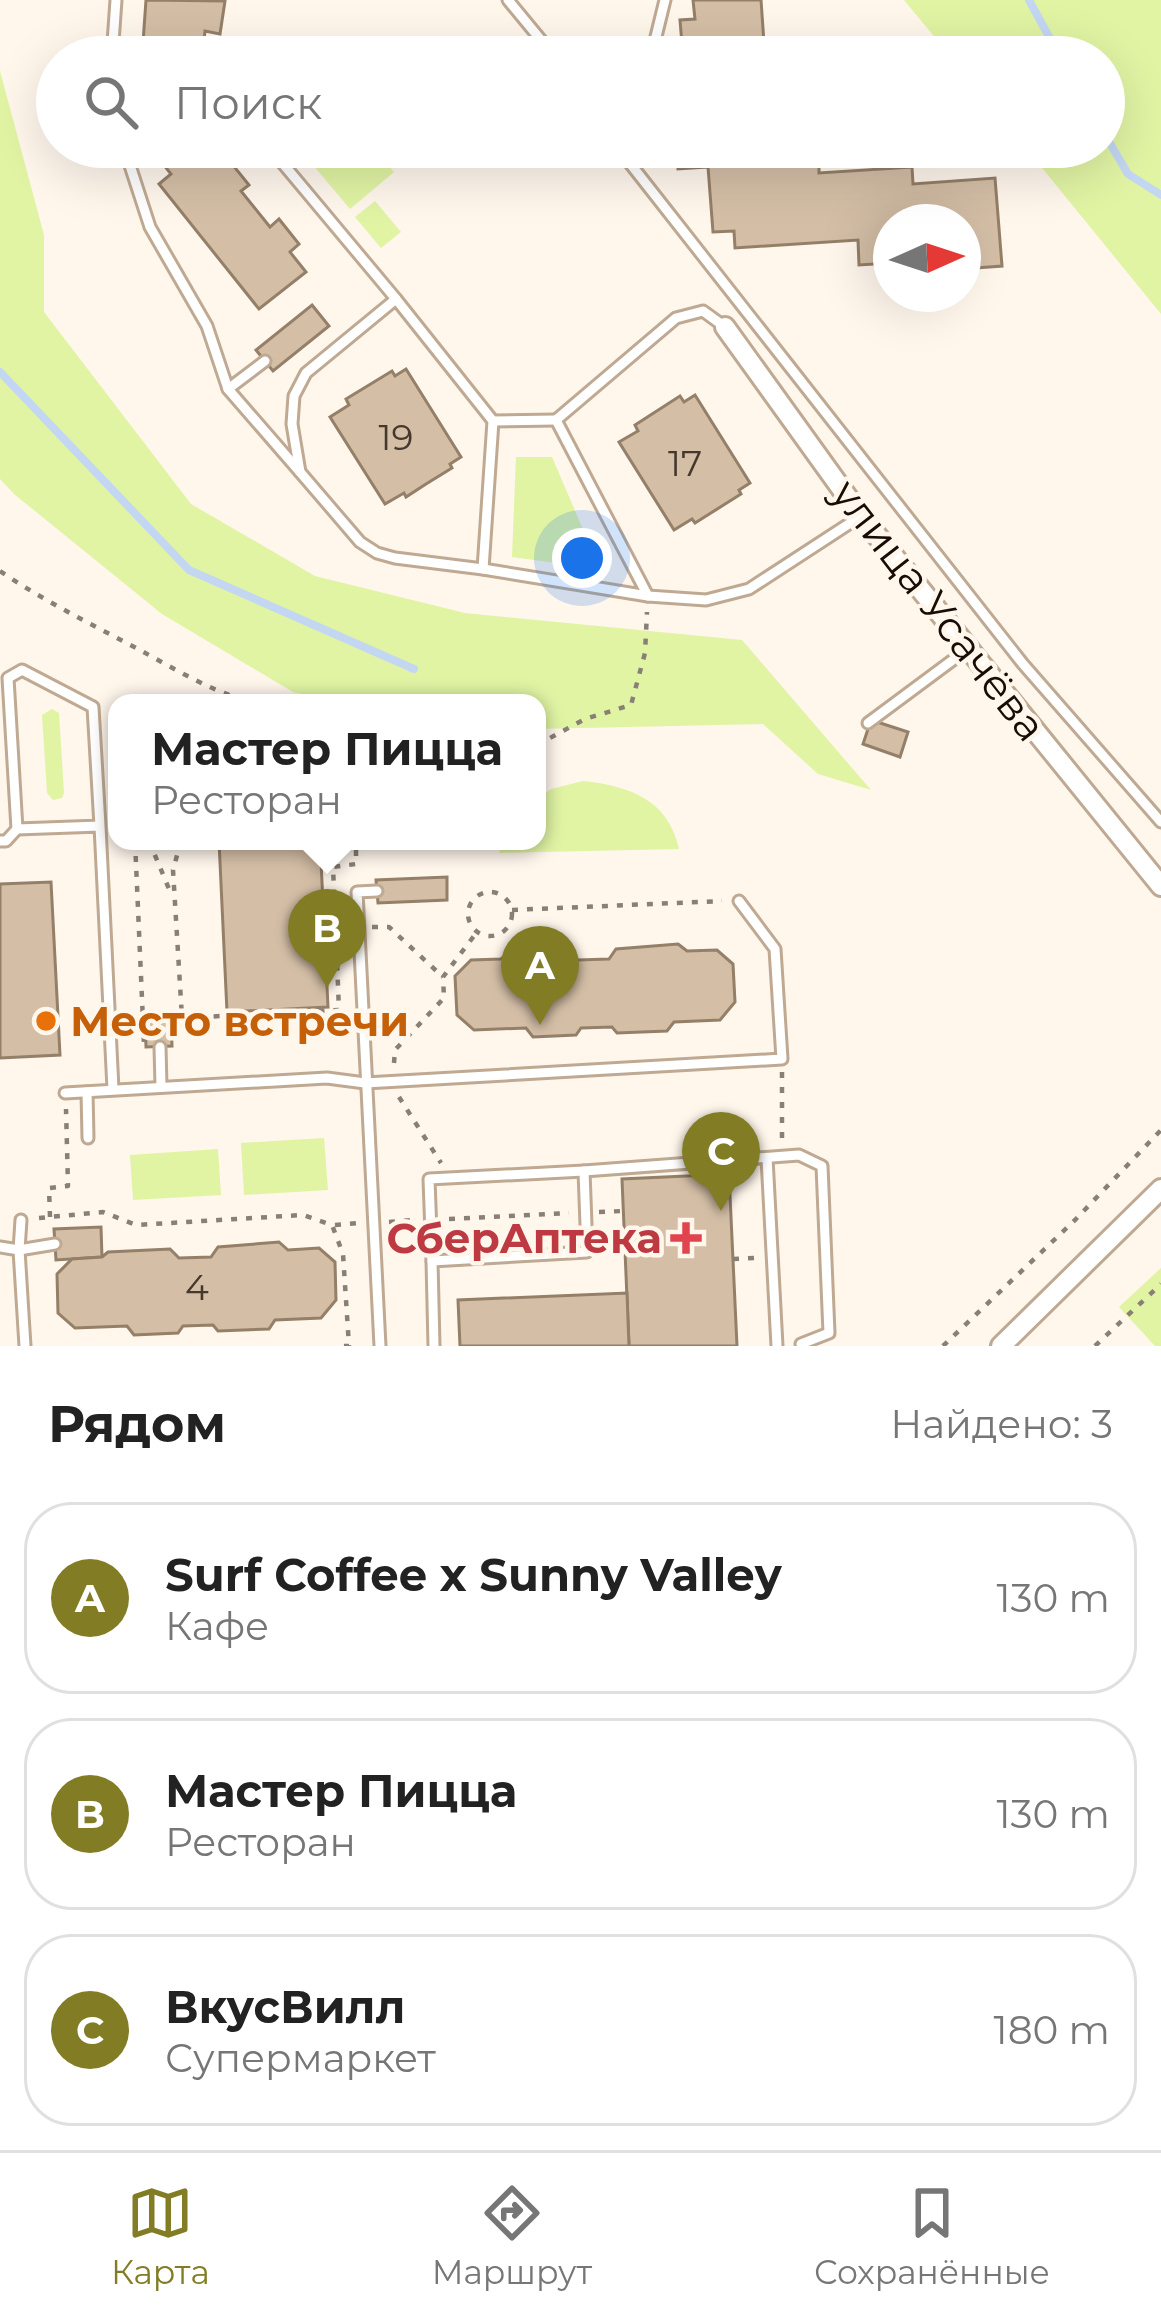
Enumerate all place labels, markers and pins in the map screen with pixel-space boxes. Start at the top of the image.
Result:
pin: B [288,889,366,988]
pin: A [501,926,579,1025]
place label: Место встречи [70,995,409,1047]
marker: Место встречи [33,1008,59,1034]
pin: C [682,1112,760,1211]
place label: СберАптека [386,1212,662,1264]
marker: СберАптека [673,1225,699,1251]

